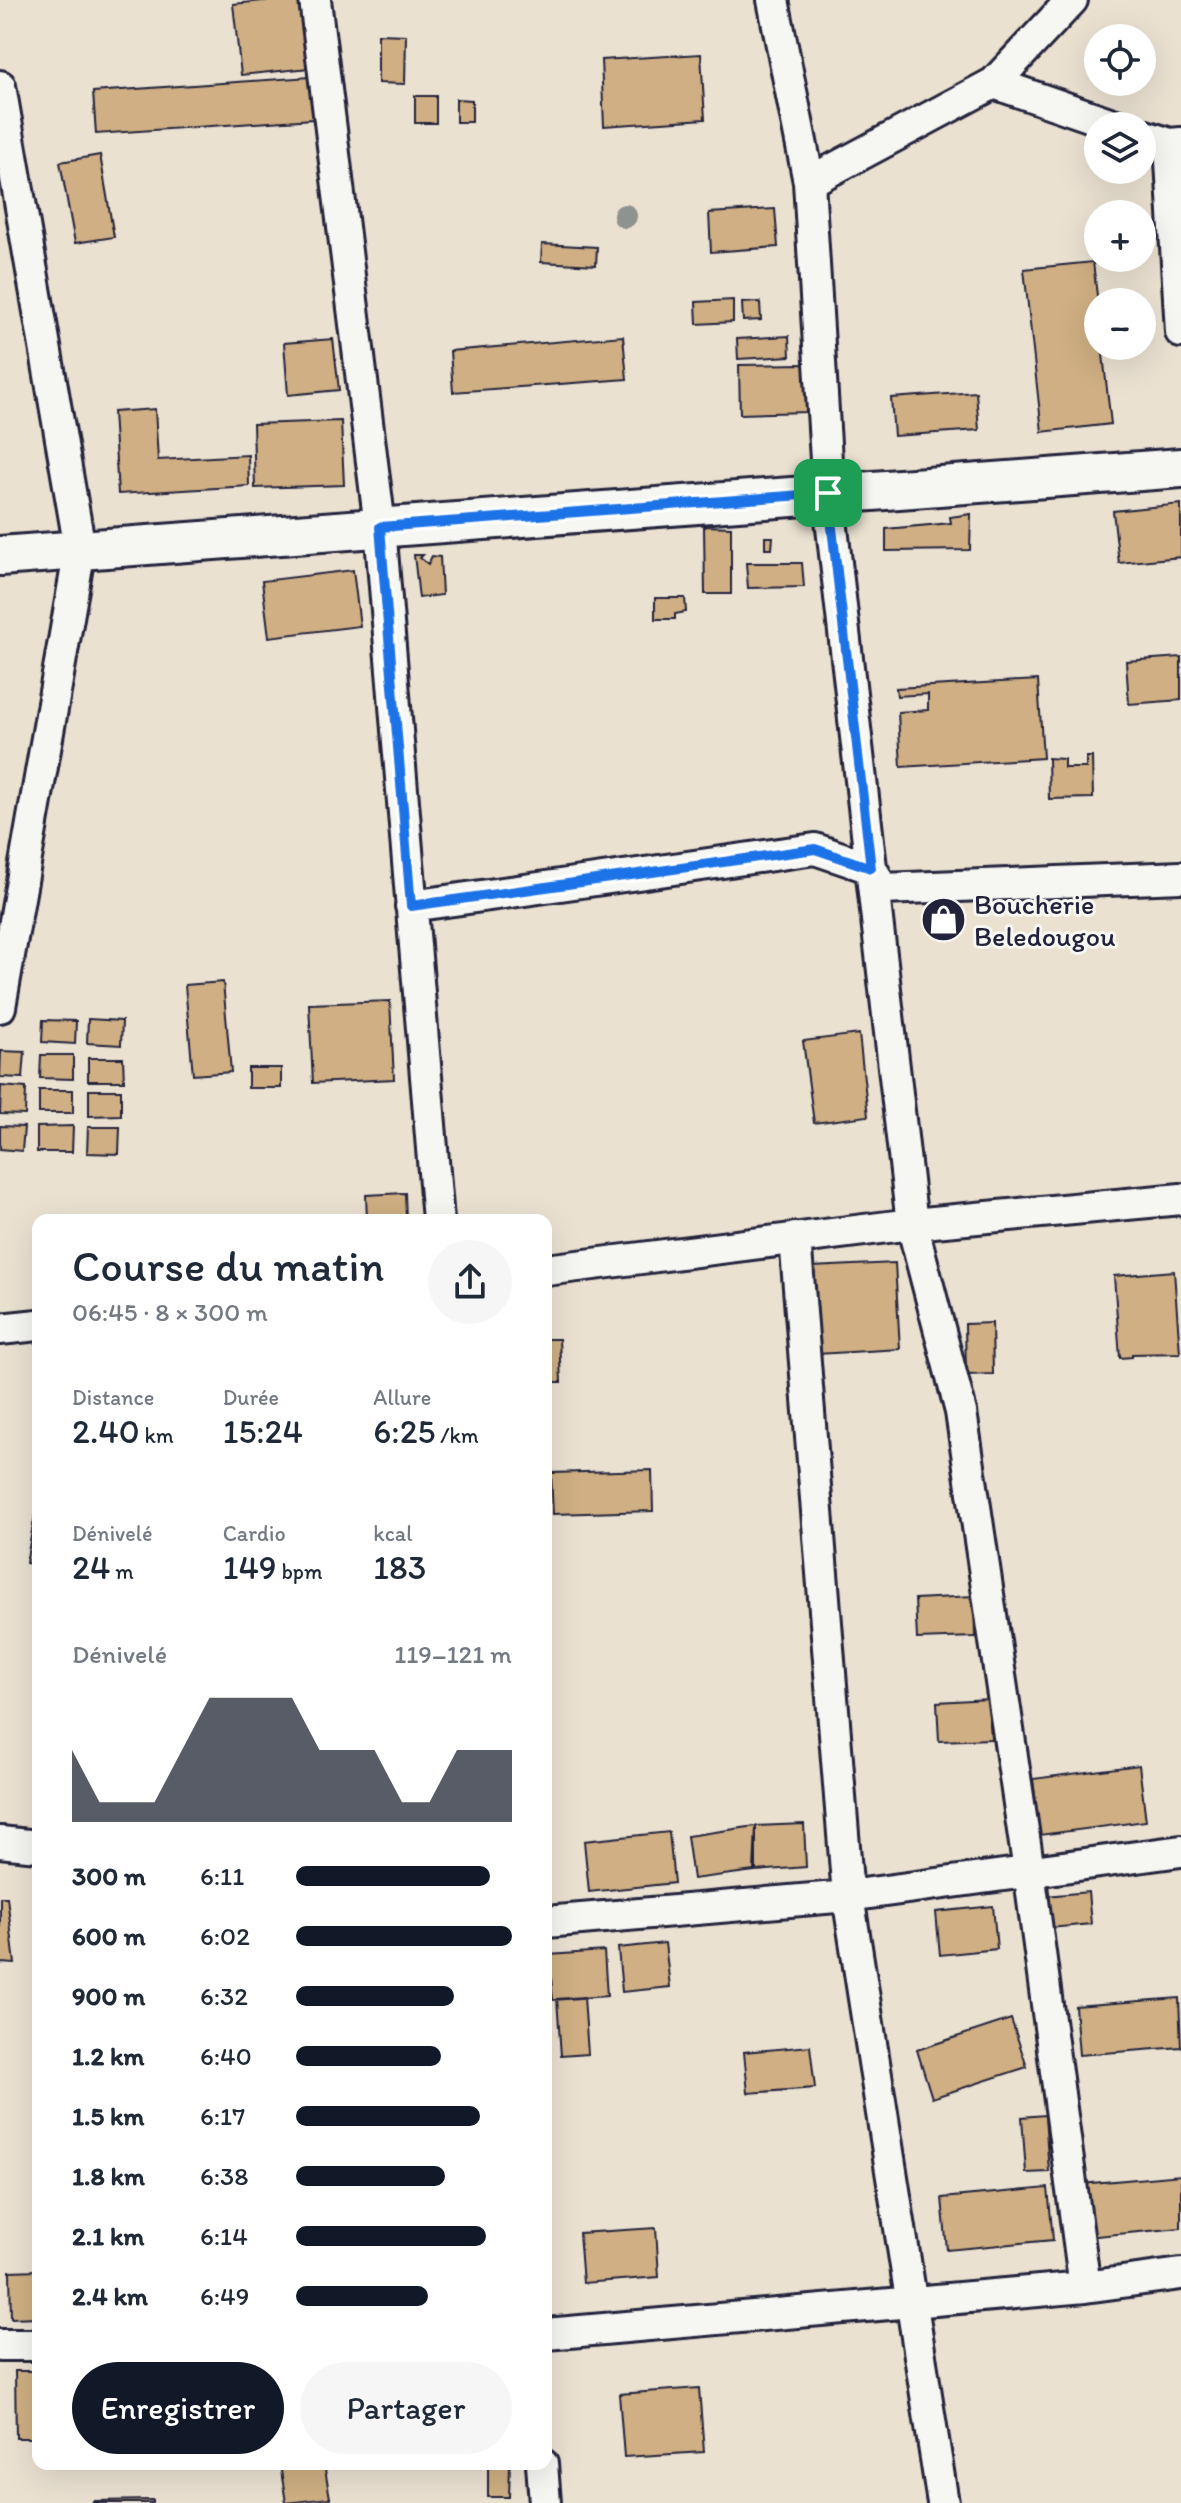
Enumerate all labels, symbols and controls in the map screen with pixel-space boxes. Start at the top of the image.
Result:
map controls [1084,24,1156,360]
button: locate [1084,24,1156,96]
button: layers [1084,112,1156,184]
button: + [1084,200,1156,272]
button: − [1084,288,1156,360]
pin [794,459,862,527]
icon: arrive [806,471,850,515]
place label: Boucherie Beledougou [974,887,1116,953]
shop icon: Boucherie Beledougou [919,896,967,944]
text: Course du matin [72,1239,384,1292]
button: share [428,1240,512,1324]
text: 06:45 · 8 × 300 m [72,1296,268,1328]
text: Distance [72,1384,154,1411]
text: Durée [223,1384,279,1411]
text: Allure [373,1384,431,1411]
text: 2.40 [72,1411,140,1452]
text: 15:24 [223,1411,303,1452]
text: 6:25 [373,1411,435,1452]
text: km [140,1422,174,1449]
text: /km [435,1422,479,1449]
text: Dénivelé [72,1520,152,1547]
text: Cardio [223,1520,286,1547]
text: kcal [373,1520,412,1547]
text: 24 [72,1547,110,1588]
text: 149 [223,1547,277,1588]
text: 183 [373,1547,426,1588]
text: m [110,1558,134,1585]
text: bpm [277,1558,322,1585]
text: Dénivelé [72,1638,167,1670]
text: 119–121 m [394,1638,512,1670]
text: 300 m [72,1860,146,1892]
text: 6:11 [200,1860,244,1892]
text: 600 m [72,1920,146,1952]
text: 6:02 [200,1920,250,1952]
text: 900 m [72,1980,145,2012]
text: 6:32 [200,1980,248,2012]
text: 1.2 km [72,2040,144,2072]
text: 6:40 [200,2040,252,2072]
text: 1.5 km [72,2100,144,2132]
text: 6:17 [200,2100,245,2132]
text: 1.8 km [72,2160,145,2192]
text: 6:38 [200,2160,249,2192]
text: 2.1 km [72,2220,144,2252]
text: 6:14 [200,2220,248,2252]
text: 2.4 km [72,2280,148,2312]
text: 6:49 [200,2280,249,2312]
button: Enregistrer [72,2362,284,2454]
button: Partager [300,2362,512,2454]

